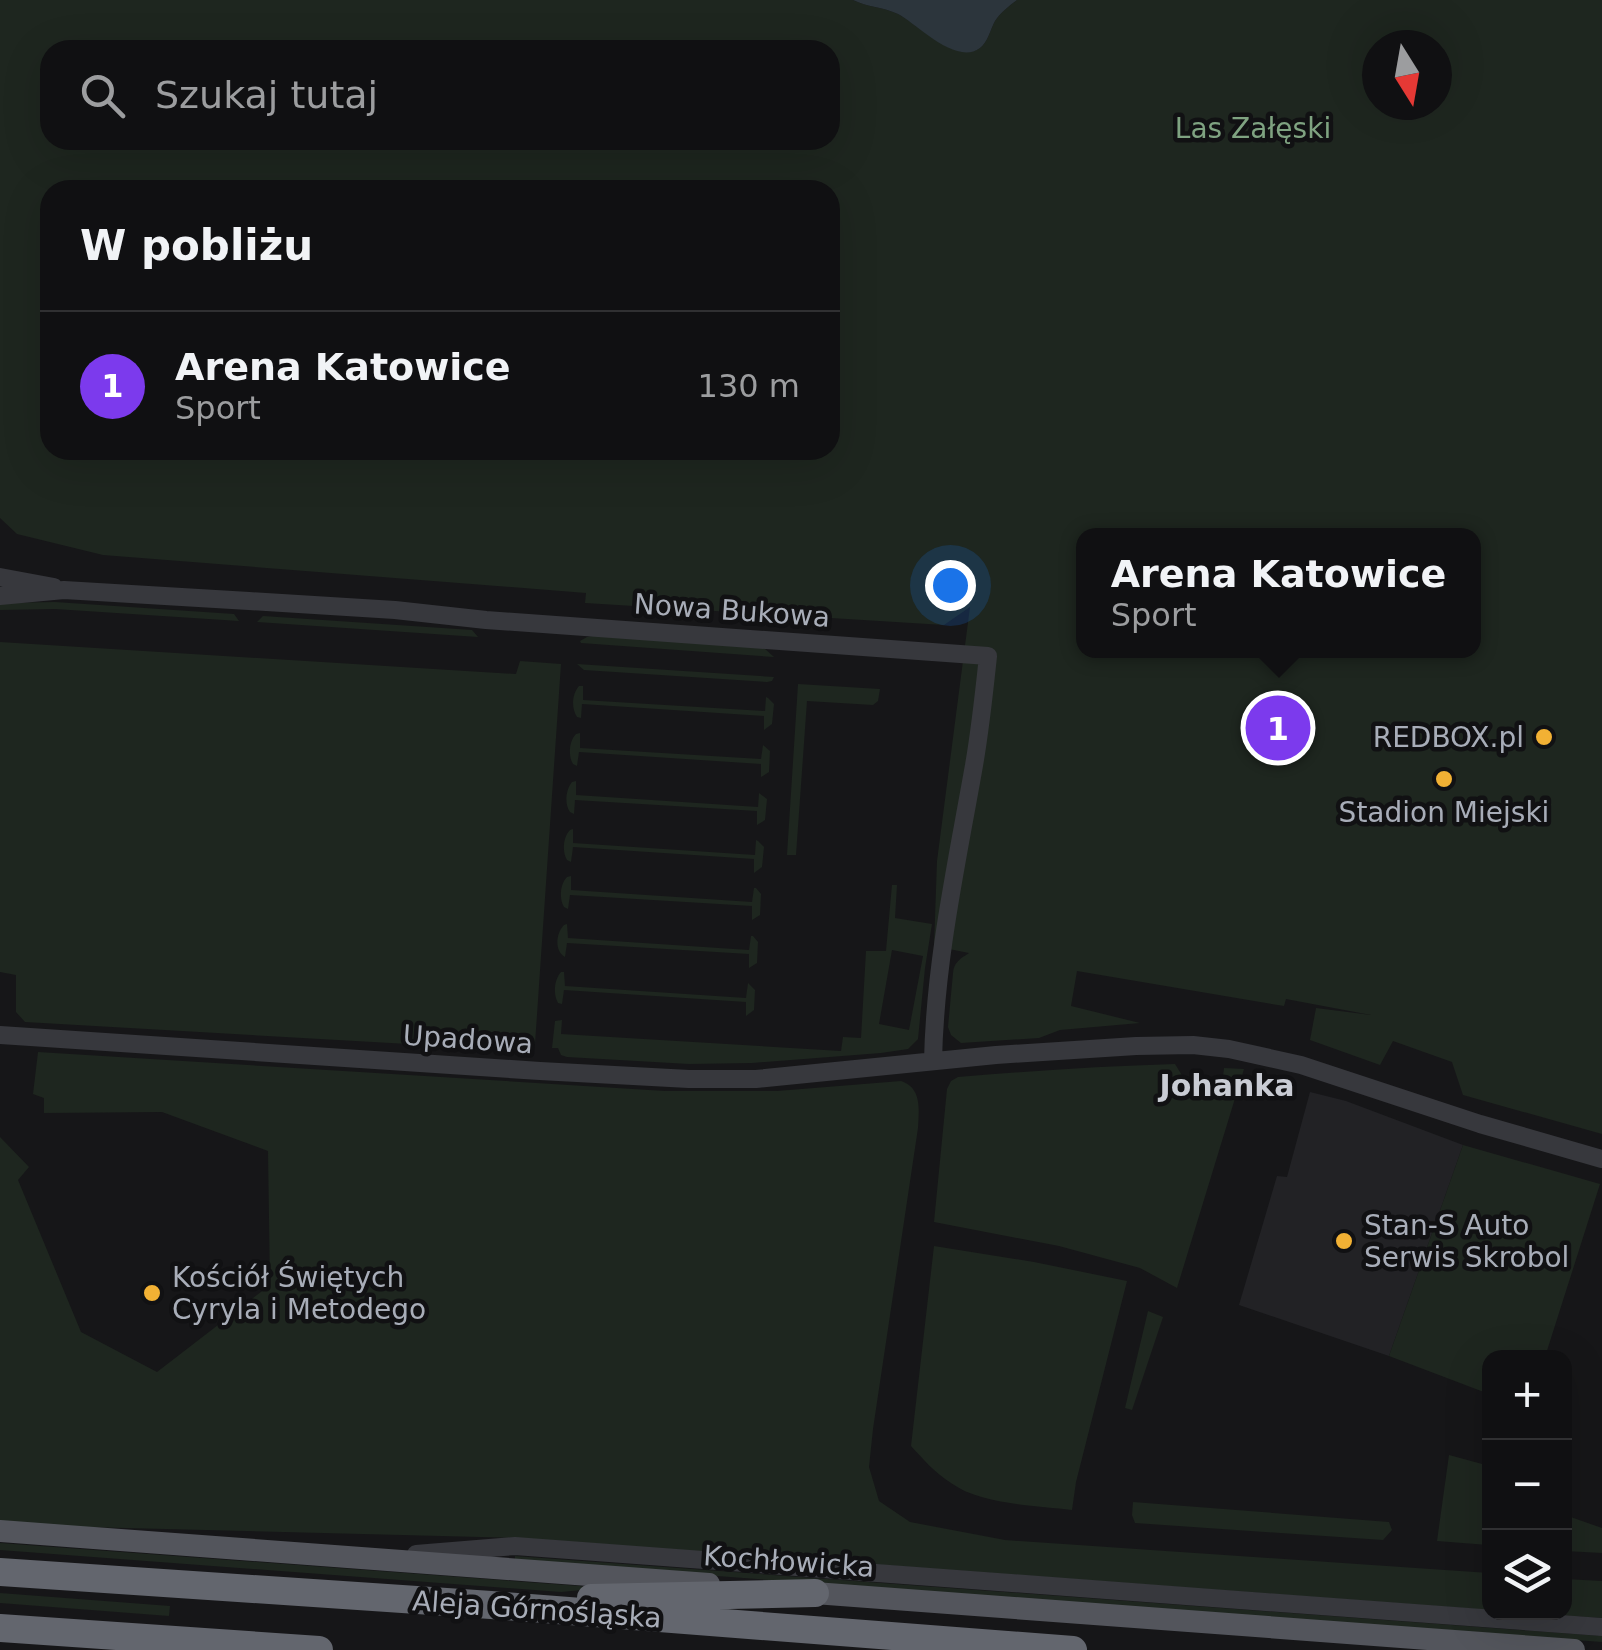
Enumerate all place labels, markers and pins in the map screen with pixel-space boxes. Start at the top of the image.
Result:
pin: 1 [1246,690,1310,766]
place label: REDBOX.pl [1373,721,1524,754]
marker: REDBOX.pl [1533,726,1555,748]
marker: Stadion Miejski [1433,768,1455,790]
place label: Stadion Miejski [1339,796,1549,829]
place label: Stan-S Auto Serwis Skrobol [1364,1209,1569,1274]
marker: Stan-S Auto Serwis Skrobol [1333,1230,1355,1252]
place label: Kościół Świętych Cyryla i Metodego [172,1260,426,1326]
marker: Kościół Świętych Cyryla i Metodego [141,1282,163,1304]

